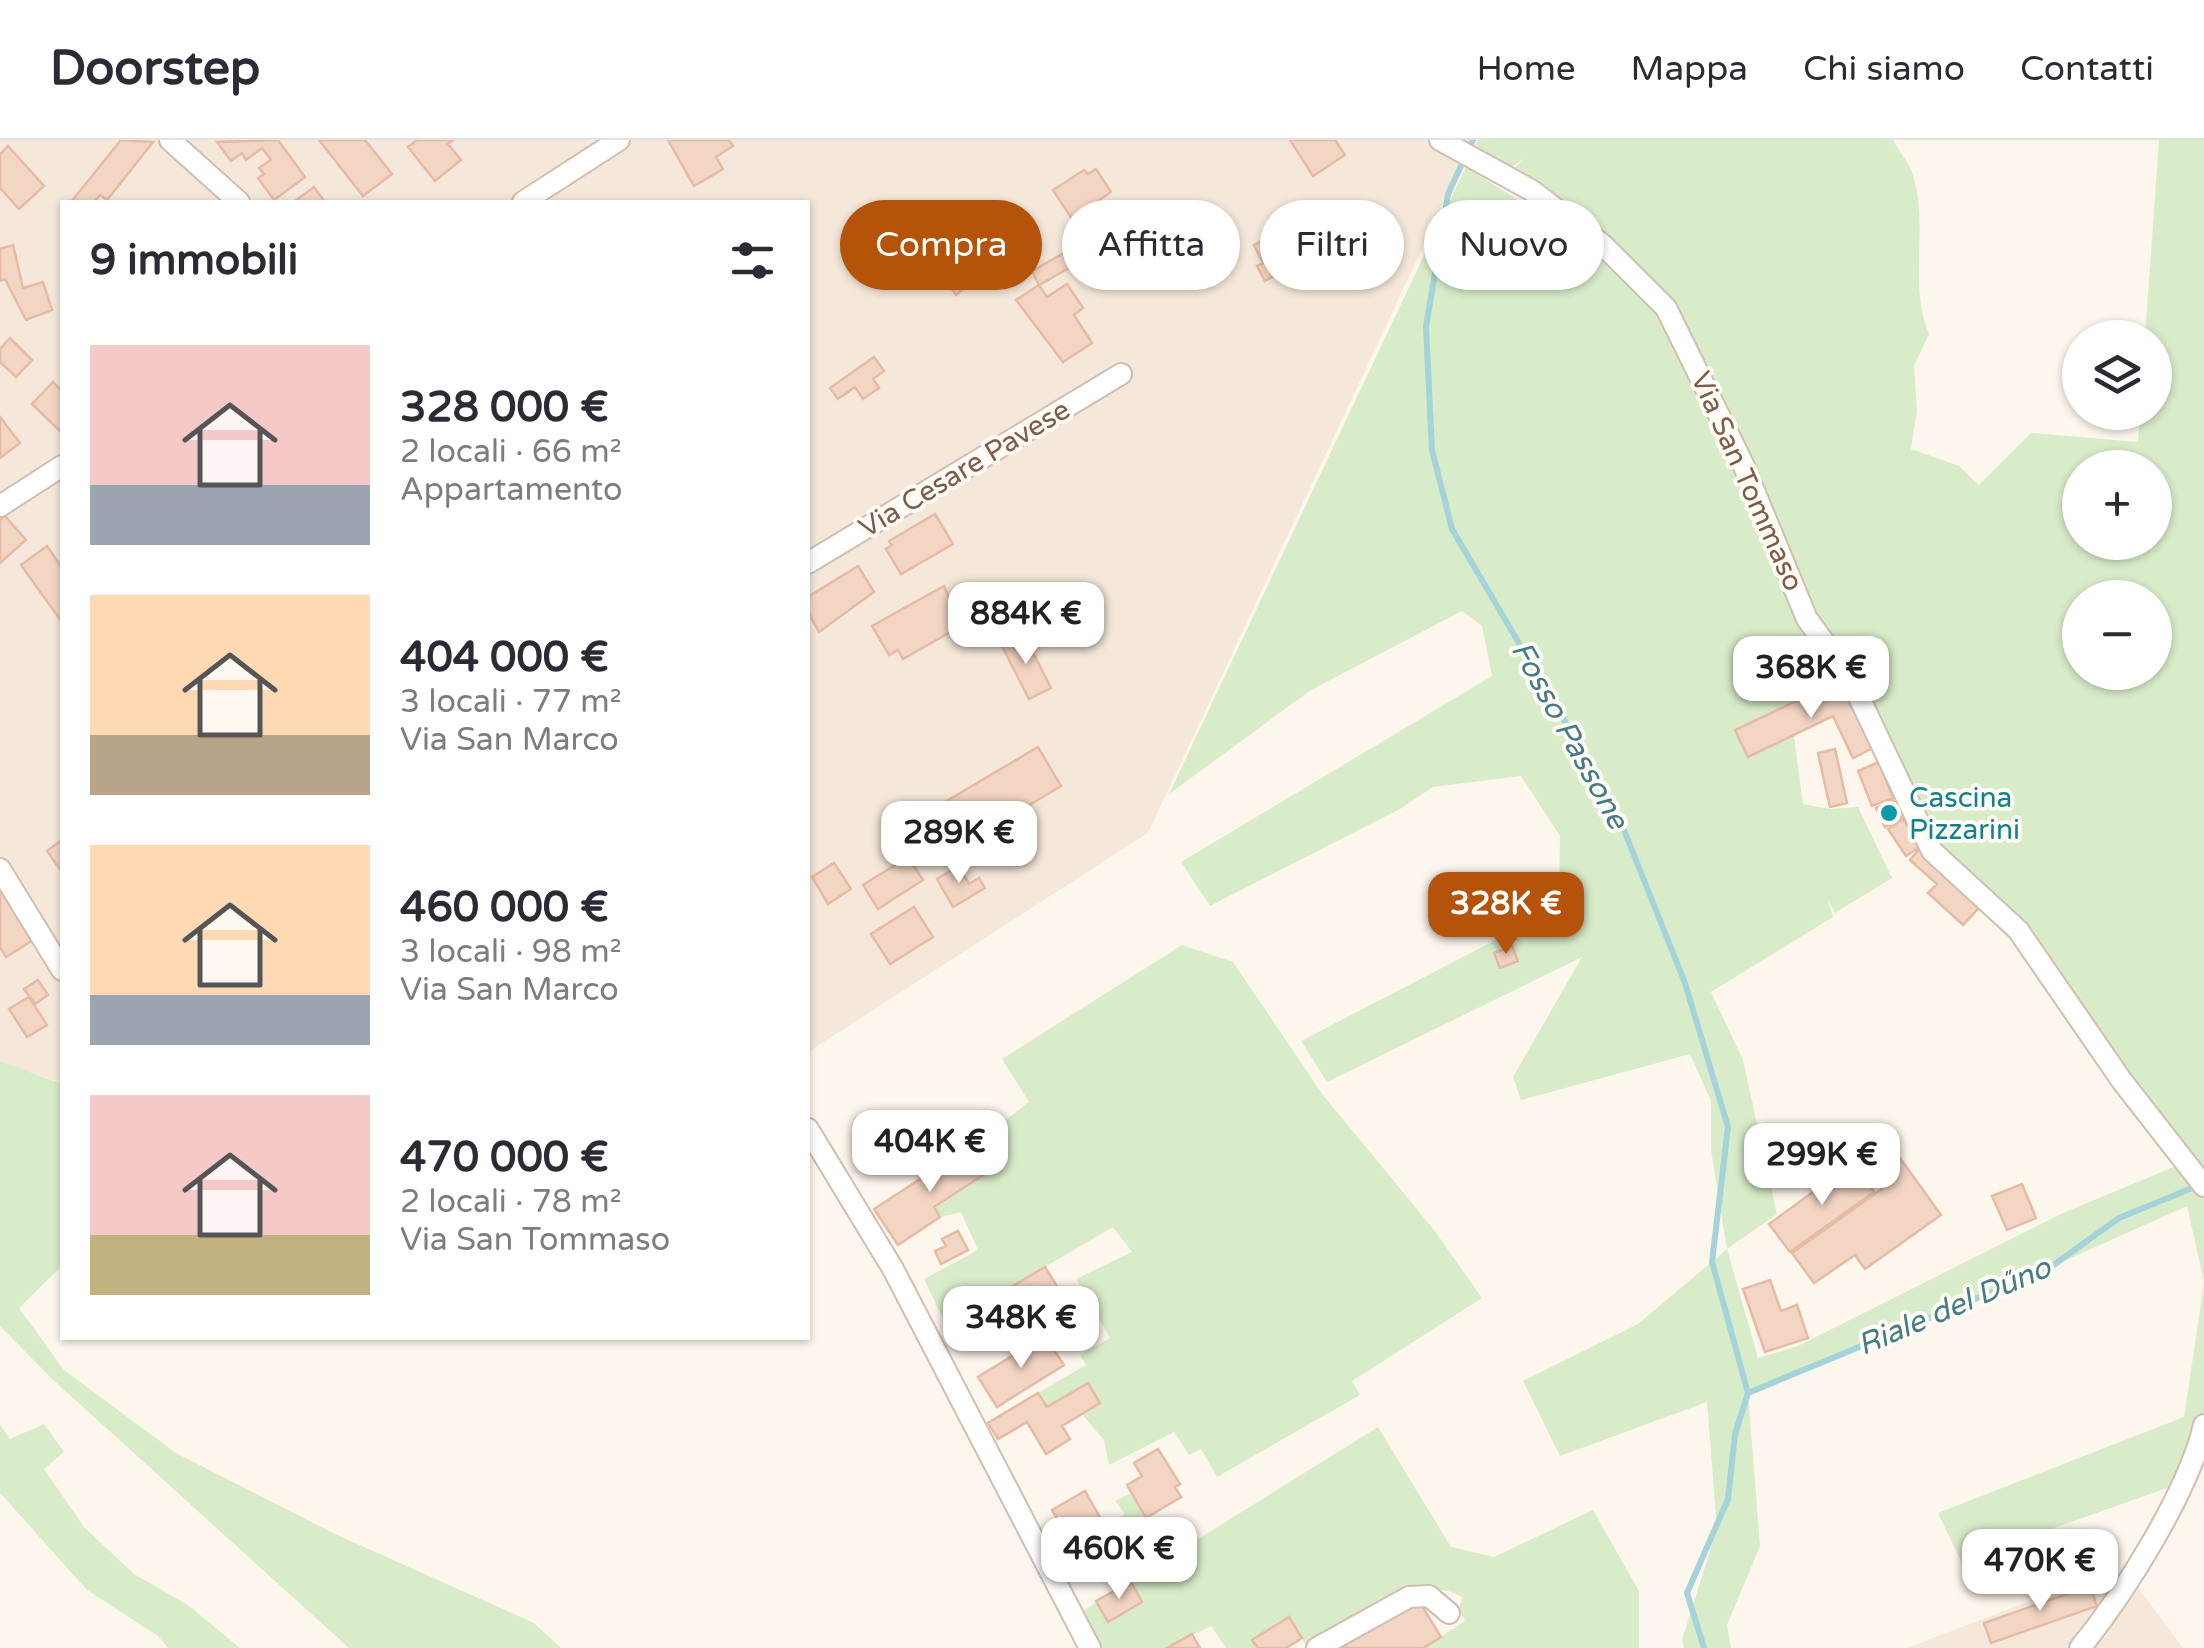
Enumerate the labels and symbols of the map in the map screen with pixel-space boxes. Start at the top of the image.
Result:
street label: Via San Tommaso [1683,367,1811,596]
street label: Via Cesare Pavese [853,392,1076,545]
pin: 884K € [945,582,1107,667]
water label: Fosso Passone [1503,635,1637,837]
pin: 368K € [1730,636,1892,721]
place label: Cascina Pizzarini [1909,781,2020,847]
pin: 289K € [878,801,1040,886]
marker: Cascina Pizzarini [1878,802,1900,824]
pin: 328K € [1425,872,1587,957]
pin: 404K € [849,1110,1011,1195]
pin: 299K € [1741,1123,1903,1208]
water label: Riale del Dűno [1852,1248,2058,1364]
pin: 348K € [940,1286,1102,1371]
pin: 460K € [1038,1517,1200,1602]
pin: 470K € [1959,1529,2121,1614]

